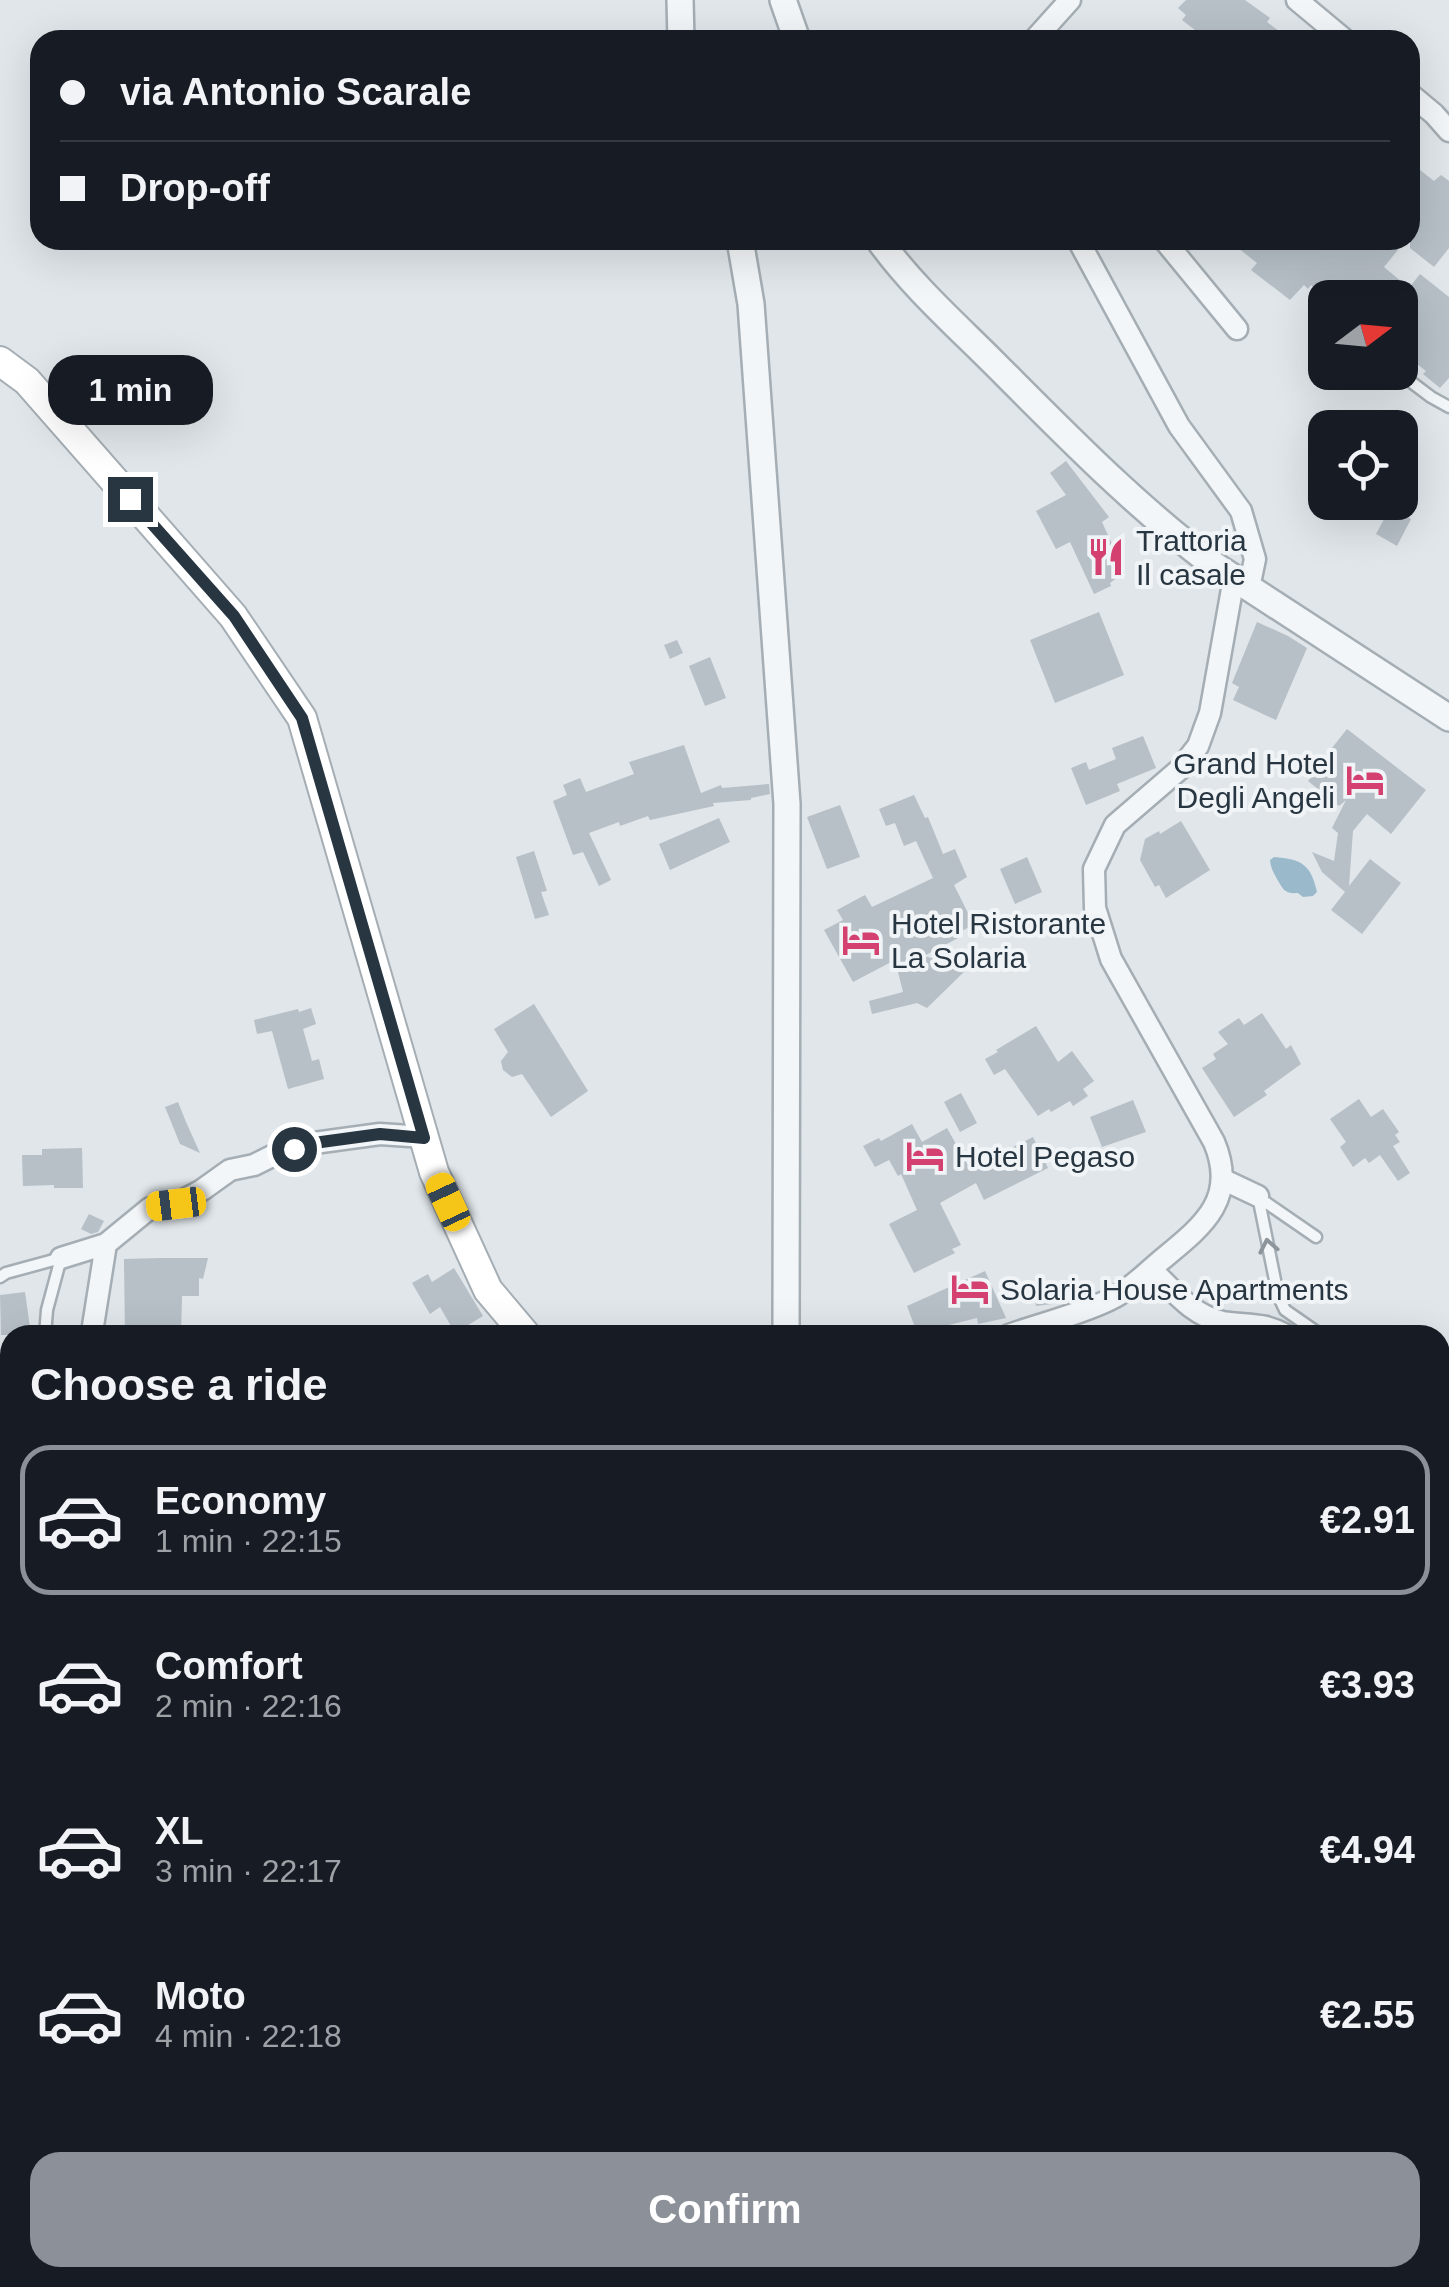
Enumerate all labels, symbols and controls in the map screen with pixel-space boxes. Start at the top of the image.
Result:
text: via Antonio Scarale [120,71,471,113]
text: Drop-off [120,167,270,209]
north arrow [1308,280,1418,390]
map controls [1308,280,1418,520]
callout: 1 min [48,354,212,424]
text: 1 min [89,372,172,408]
button: locate [1308,410,1418,520]
route end [108,477,153,522]
place label: Trattoria Il casale [1136,524,1247,591]
restaurant icon: Trattoria Il casale [1085,536,1127,578]
place label: Grand Hotel Degli Angeli [1173,747,1335,814]
hotel icon: Grand Hotel Degli Angeli [1344,759,1386,801]
place label: Hotel Ristorante La Solaria [891,907,1106,974]
hotel icon: Hotel Ristorante La Solaria [840,919,882,961]
route start [272,1127,317,1172]
hotel icon: Hotel Pegaso [904,1135,946,1177]
place label: Hotel Pegaso [955,1140,1135,1173]
car [422,1168,474,1236]
car [144,1185,208,1223]
one-way arrow [1258,1237,1279,1254]
hotel icon: Solaria House Apartments [949,1268,991,1310]
place label: Solaria House Apartments [1000,1273,1349,1306]
text: Choose a ride [30,1359,328,1410]
icon: car [35,1475,125,1565]
text: Economy [155,1480,326,1522]
text: €2.91 [1320,1499,1415,1541]
text: 1 min · 22:15 [155,1523,342,1559]
icon: car [35,1640,125,1730]
text: Comfort [155,1645,303,1687]
text: €3.93 [1320,1664,1415,1706]
text: 2 min · 22:16 [155,1688,342,1724]
icon: car [35,1805,125,1895]
text: XL [155,1810,204,1852]
text: €4.94 [1320,1829,1415,1871]
text: 3 min · 22:17 [155,1853,342,1889]
icon: car [35,1970,125,2060]
text: Moto [155,1975,246,2017]
text: €2.55 [1320,1994,1415,2036]
text: 4 min · 22:18 [155,2018,342,2054]
button: Confirm [30,2152,1420,2267]

